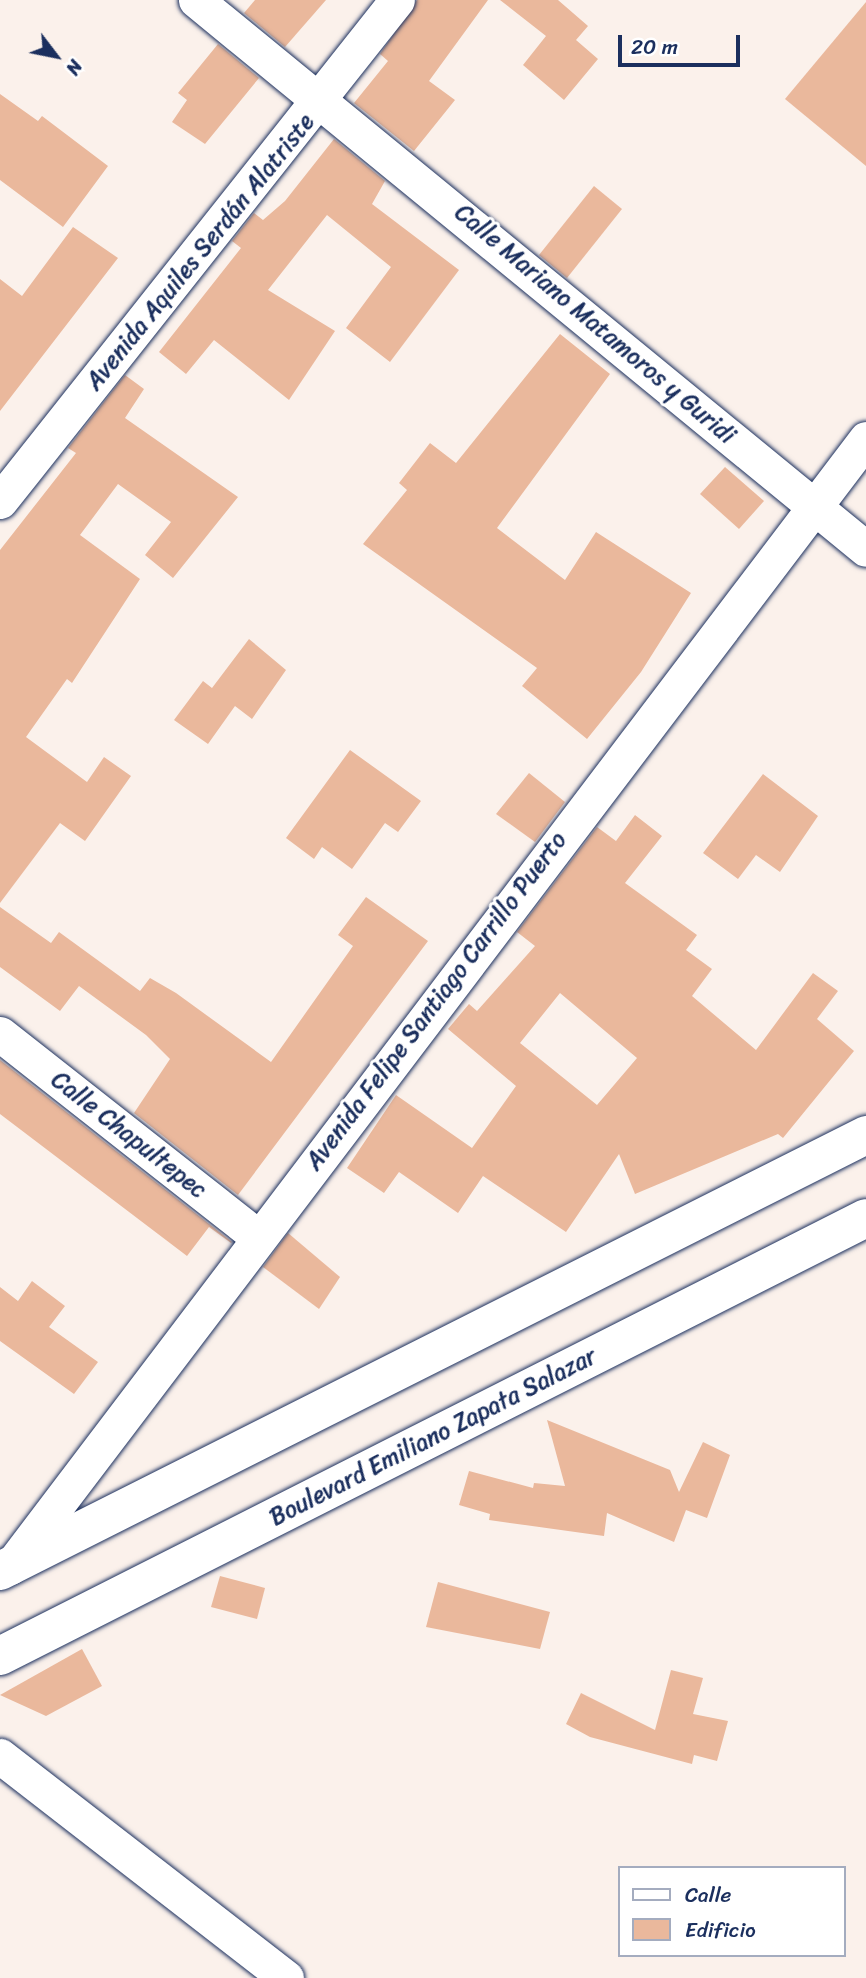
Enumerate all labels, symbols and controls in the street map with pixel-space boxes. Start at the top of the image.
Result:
north arrow [21,21,91,91]
scale bar [621,21,744,65]
text: 20 m [631,28,678,66]
text: N [57,53,92,82]
street label: Avenida Aquiles Serdán Alatriste [80,108,320,396]
street label: Calle Mariano Matamoros y Guridi [449,198,741,450]
street label: Avenida Felipe Santiago Carrillo Puerto [299,826,573,1176]
street label: Calle Chapultepec [45,1065,213,1205]
street label: Boulevard Emiliano Zapata Salazar [264,1342,602,1532]
legend [618,1866,845,1957]
text: Calle [685,1876,731,1914]
text: Edificio [685,1911,756,1949]

